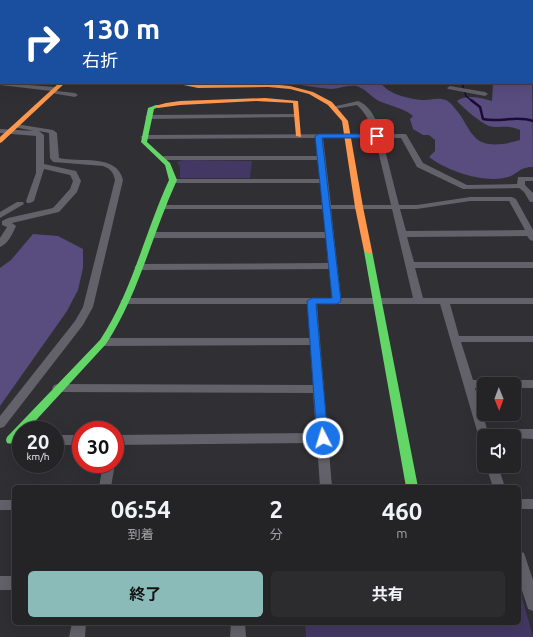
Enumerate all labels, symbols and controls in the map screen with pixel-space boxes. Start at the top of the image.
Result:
text: 130 m [82,13,160,44]
icon: right [16,16,68,68]
text: 右折 [82,50,118,70]
pin [360,119,394,153]
icon: arrive [366,125,388,147]
north arrow [477,377,521,421]
map controls [477,377,521,473]
position arrow [302,417,344,459]
speed limit sign: 30 [72,421,124,473]
button: sound [477,429,521,473]
text: 20 [27,430,49,453]
text: km/h [26,451,50,462]
text: 06:54 [111,496,171,523]
text: 2 [269,496,283,523]
text: 460 [382,498,422,525]
text: m [396,526,408,540]
text: 到着 [128,527,154,541]
text: 分 [270,527,283,541]
button: 終了 [28,571,263,617]
button: 共有 [271,571,505,617]

